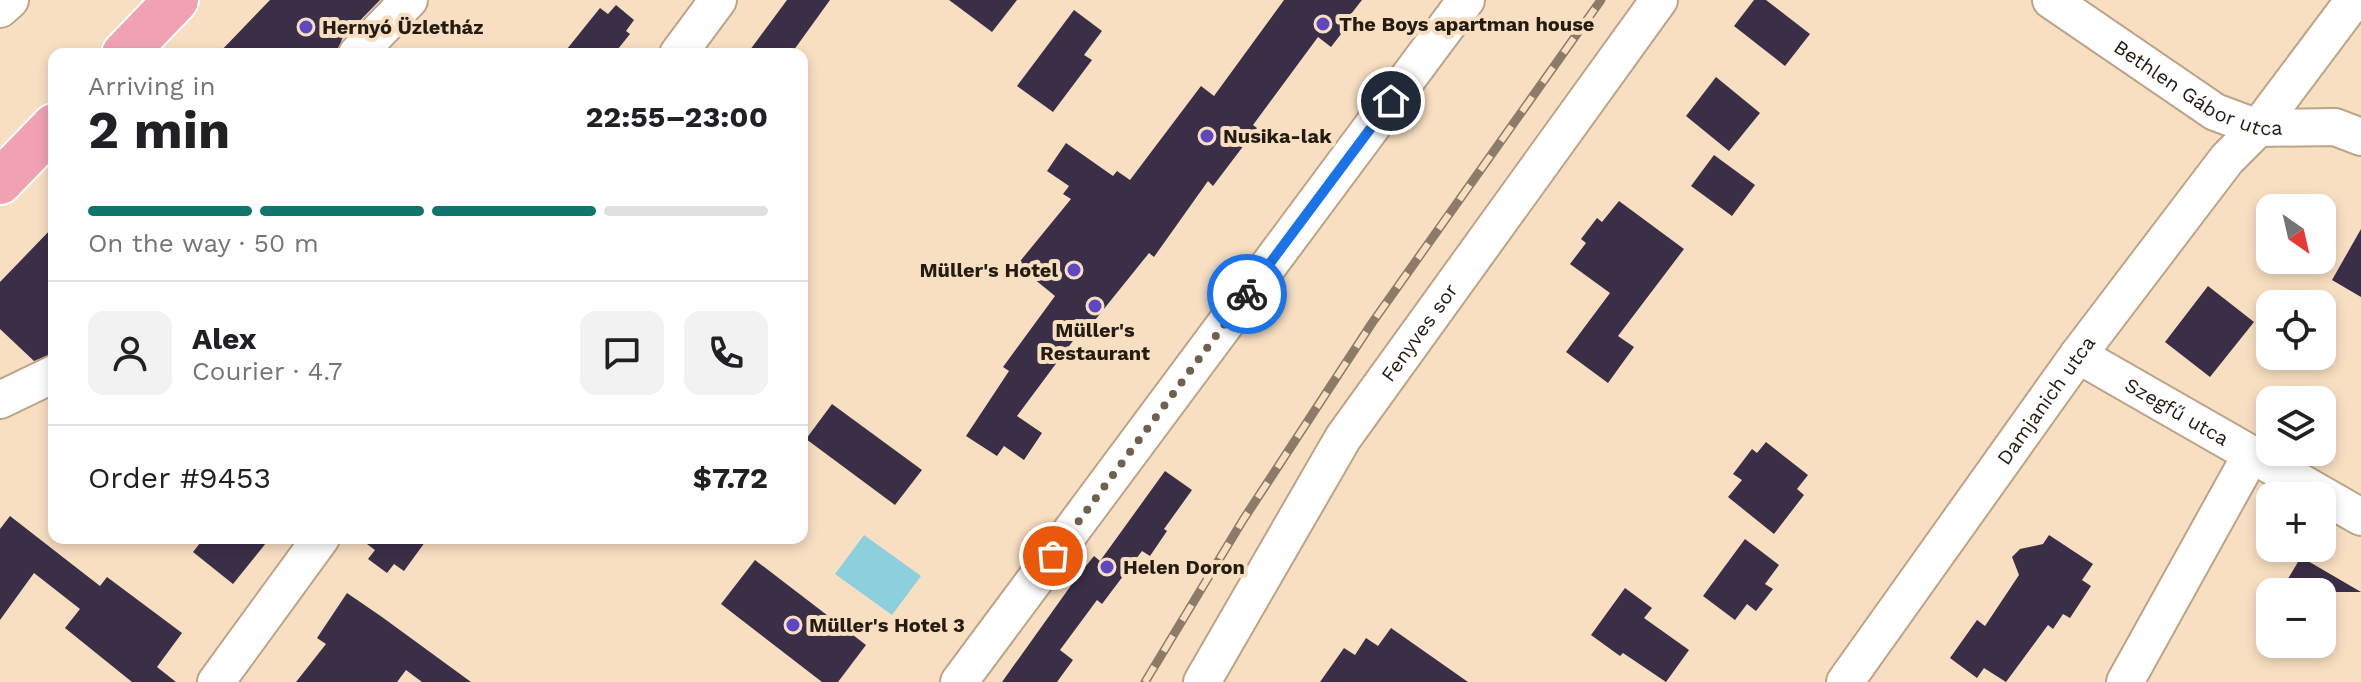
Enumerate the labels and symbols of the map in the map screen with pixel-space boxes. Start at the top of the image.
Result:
place label: The Boys apartman house [1339,12,1594,36]
place label: Hernyó Üzletház [322,15,483,39]
marker: The Boys apartman house [1314,15,1332,33]
marker: Hernyó Üzletház [297,18,315,36]
street label: Bethlen Gábor utca [2109,35,2283,140]
pin [1357,67,1425,135]
place label: Nusika-lak [1223,124,1332,148]
marker: Nusika-lak [1198,127,1216,145]
north arrow [2256,194,2336,274]
courier [1207,254,1287,334]
place label: Müller's Hotel [919,258,1058,282]
marker: Müller's Hotel [1065,261,1083,279]
street label: Fenyves sor [1376,279,1463,386]
marker: Müller's Restaurant [1086,297,1104,315]
place label: Müller's Restaurant [1040,318,1150,365]
street label: Damjanich utca [1992,331,2100,469]
street label: Szegfű utca [2121,372,2233,451]
pin [1019,522,1087,590]
place label: Helen Doron [1123,555,1245,579]
marker: Helen Doron [1098,558,1116,576]
place label: Müller's Hotel 3 [809,613,965,637]
marker: Müller's Hotel 3 [784,616,802,634]

